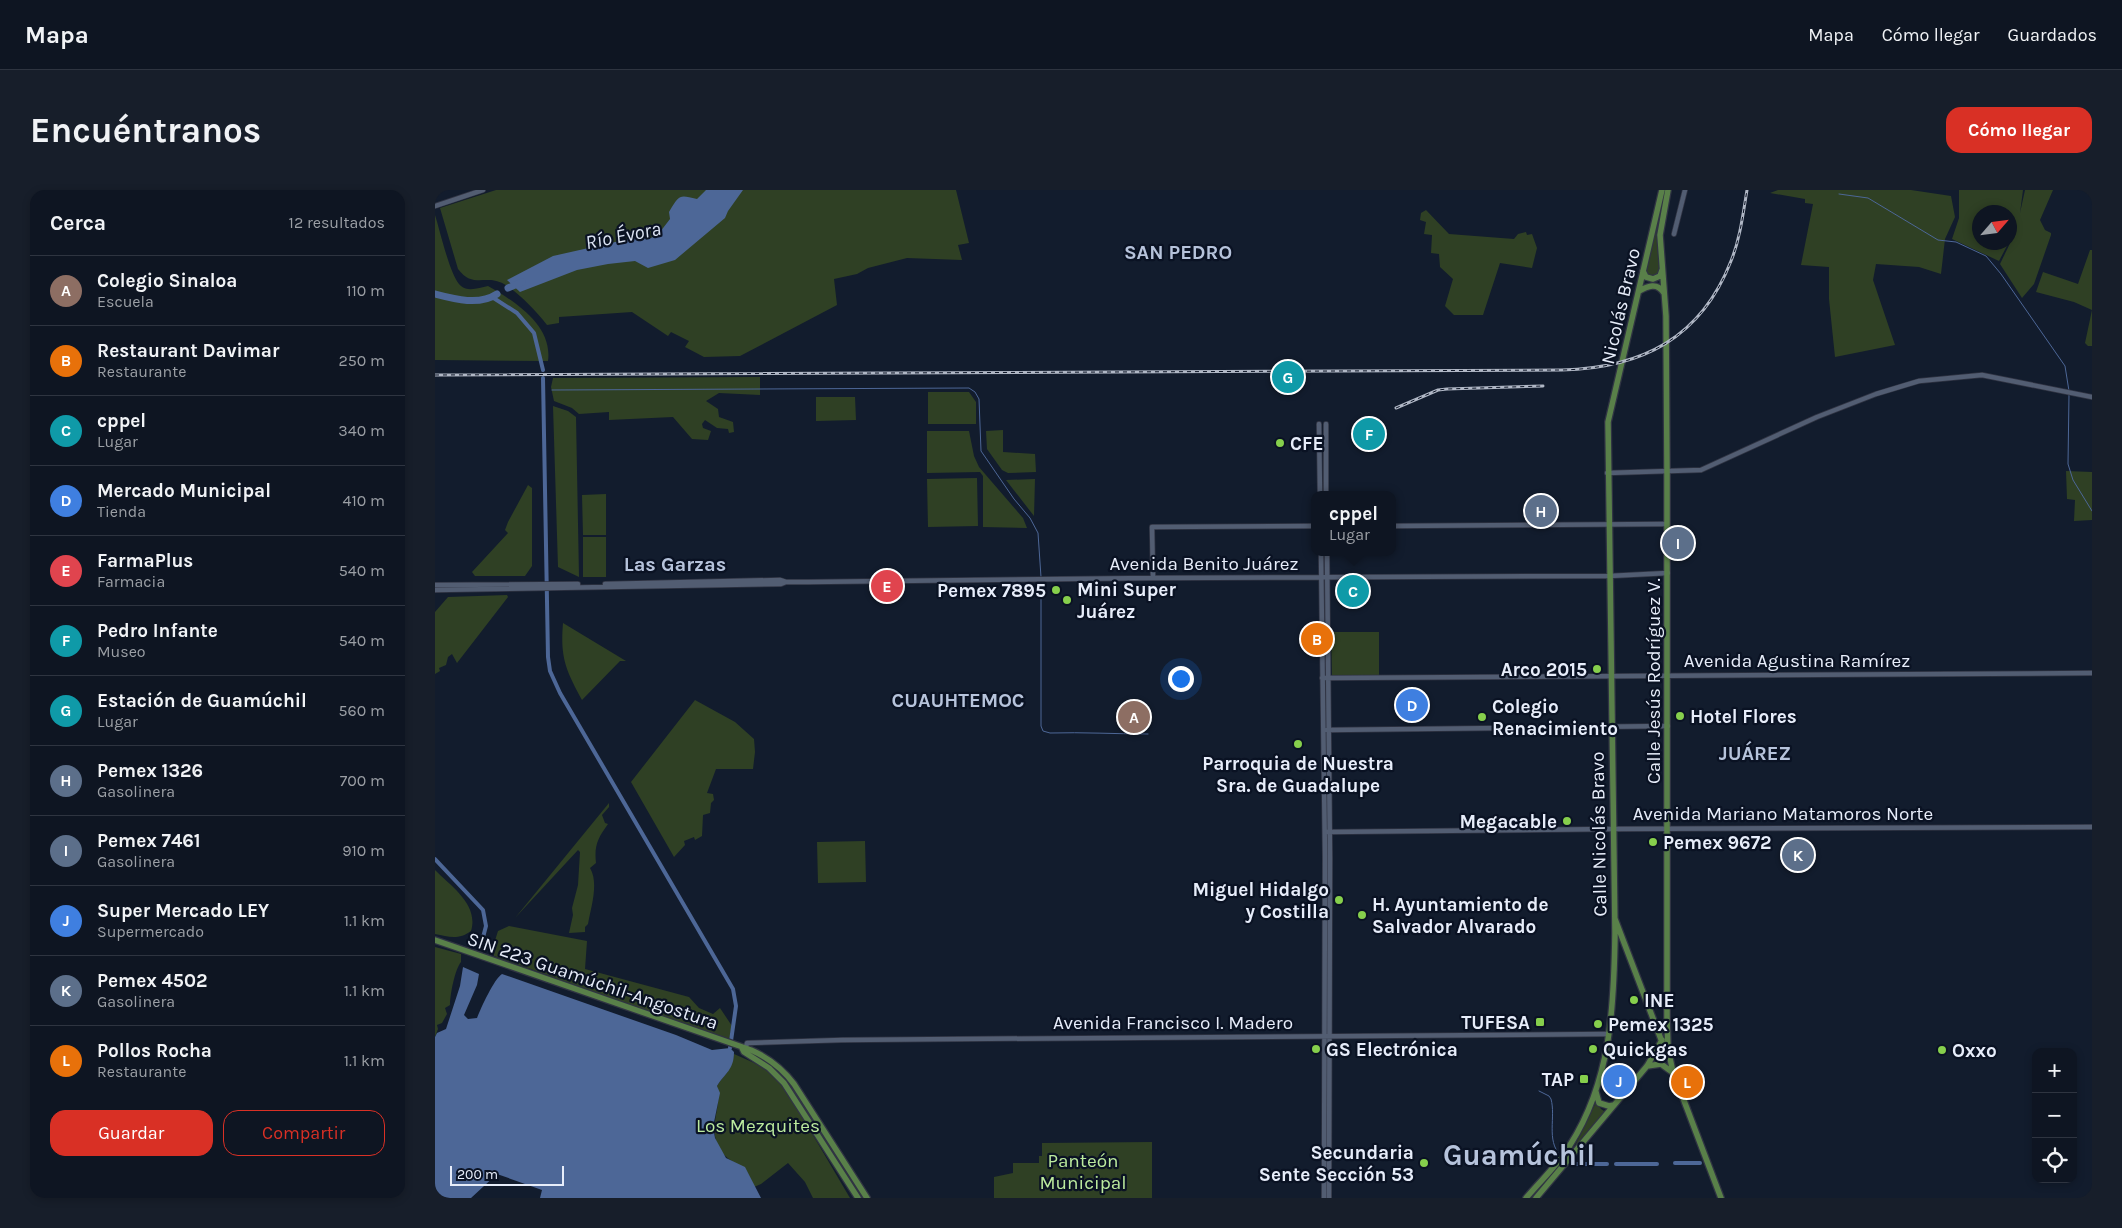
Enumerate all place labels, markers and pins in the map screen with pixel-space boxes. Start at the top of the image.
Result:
pin: G [1272,358,1304,396]
pin: F [1353,415,1385,453]
place label: CFE [1290,433,1324,455]
marker: CFE [1274,437,1286,449]
pin: H [1525,492,1557,530]
pin: I [1662,524,1694,562]
pin: E [871,567,903,605]
pin: C [1337,572,1369,610]
place label: Mini Super Juárez [1077,579,1176,623]
place label: Pemex 7895 [937,580,1046,602]
marker: Pemex 7895 [1050,584,1062,596]
marker: Mini Super Juárez [1061,594,1073,606]
pin: B [1301,620,1333,658]
place label: Arco 2015 [1501,659,1587,681]
marker: Arco 2015 [1591,663,1603,675]
pin: D [1396,686,1428,724]
place label: Colegio Renacimiento [1492,696,1618,740]
pin: A [1118,698,1150,736]
place label: Hotel Flores [1690,706,1797,728]
marker: Hotel Flores [1674,710,1686,722]
marker: Colegio Renacimiento [1476,711,1488,723]
marker: Parroquia de Nuestra Sra. de Guadalupe [1292,738,1304,750]
place label: Parroquia de Nuestra Sra. de Guadalupe [1202,753,1394,797]
place label: Megacable [1459,811,1557,833]
marker: Megacable [1561,815,1573,827]
place label: Pemex 9672 [1663,832,1772,854]
marker: Pemex 9672 [1647,836,1659,848]
pin: K [1782,836,1814,874]
place label: Miguel Hidalgo y Costilla [1193,879,1329,923]
marker: Miguel Hidalgo y Costilla [1333,894,1345,906]
place label: H. Ayuntamiento de Salvador Alvarado [1372,894,1548,938]
marker: H. Ayuntamiento de Salvador Alvarado [1356,909,1368,921]
place label: INE [1644,990,1675,1012]
marker: INE [1628,994,1640,1006]
place label: TUFESA [1461,1012,1530,1034]
place label: Pemex 1325 [1608,1014,1714,1036]
marker: TUFESA [1534,1016,1546,1028]
marker: Pemex 1325 [1592,1018,1604,1030]
place label: GS Electrónica [1326,1039,1458,1061]
place label: Quickgas [1603,1039,1688,1061]
place label: Oxxo [1952,1040,1997,1062]
marker: GS Electrónica [1310,1043,1322,1055]
marker: Quickgas [1587,1043,1599,1055]
marker: Oxxo [1936,1044,1948,1056]
pin: J [1603,1062,1635,1100]
pin: L [1671,1063,1703,1101]
place label: TAP [1542,1069,1574,1091]
marker: TAP [1578,1073,1590,1085]
place label: Secundaria Sente Sección 53 [1259,1142,1414,1186]
marker: Secundaria Sente Sección 53 [1418,1157,1430,1169]

